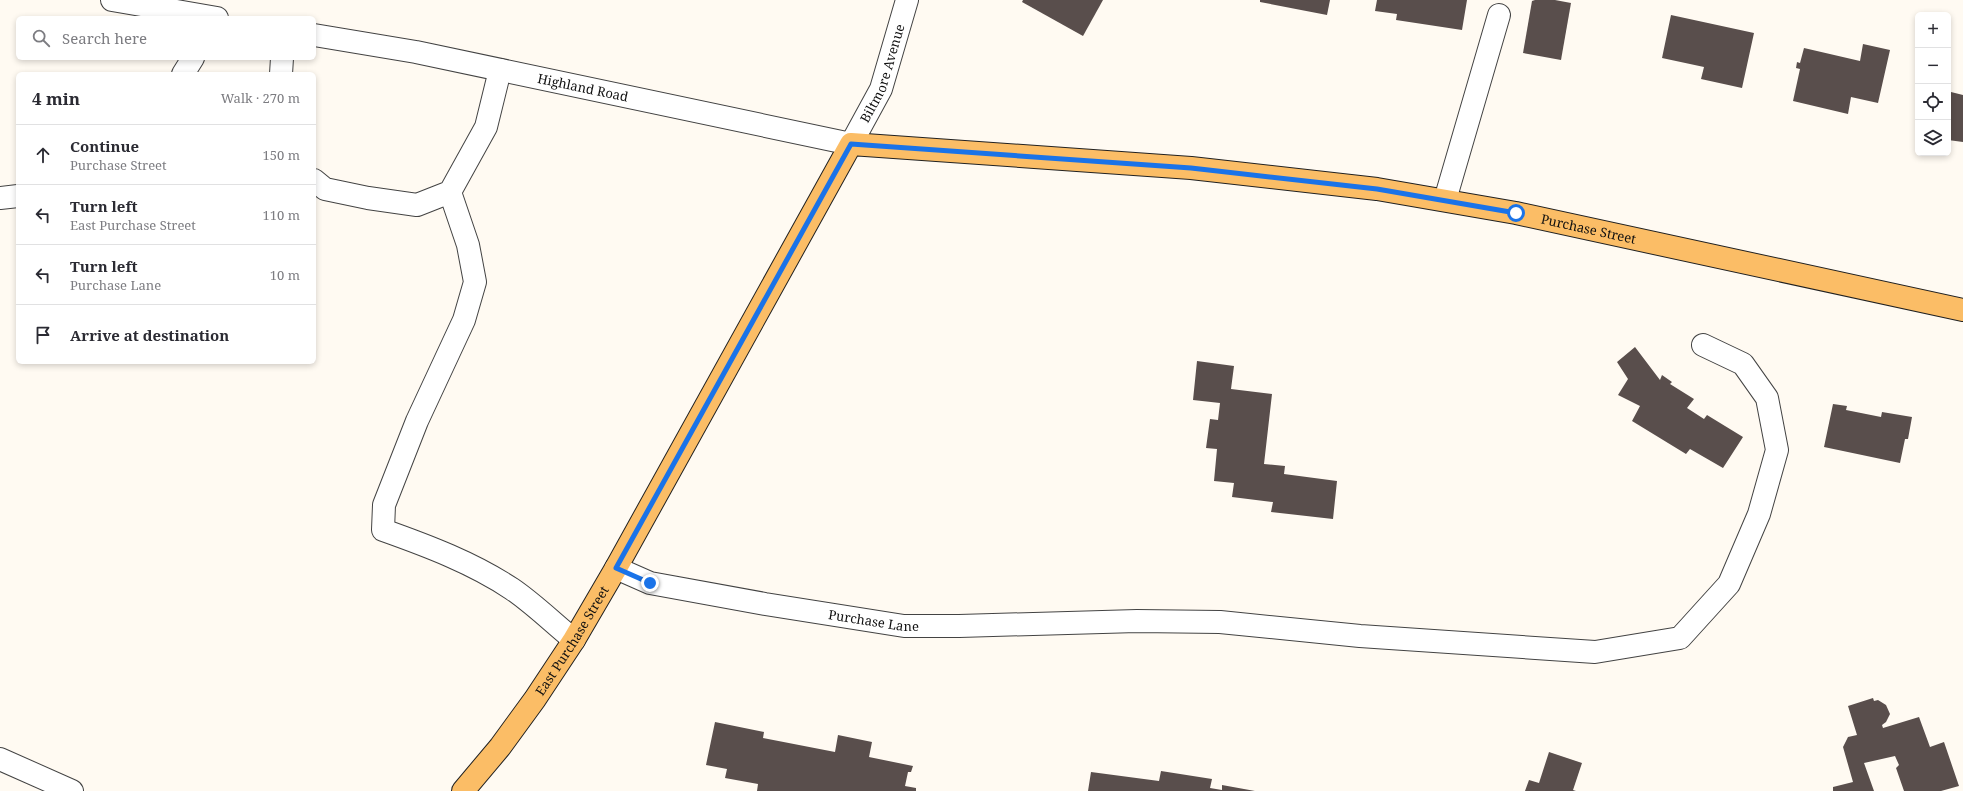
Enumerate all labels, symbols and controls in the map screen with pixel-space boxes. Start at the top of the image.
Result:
map controls [1915,12,1951,156]
button: + [1915,12,1951,48]
search box [16,16,316,60]
street label: Biltmore Avenue [856,22,909,126]
icon: search [30,27,52,49]
text: Search here [62,28,147,48]
button: − [1915,48,1951,84]
street label: Highland Road [536,69,630,106]
button: locate [1915,84,1951,120]
text: 4 min [32,87,80,110]
text: Walk · 270 m [221,89,300,107]
button: layers [1915,120,1951,156]
text: Continue [70,136,139,156]
icon: ahead [32,144,54,166]
text: 150 m [263,146,300,164]
text: Purchase Street [70,156,167,174]
text: Turn left [70,196,138,216]
icon: left [32,204,54,226]
route start [1507,204,1525,222]
text: 110 m [263,206,300,224]
street label: Purchase Street [1539,210,1638,248]
text: East Purchase Street [70,216,196,234]
text: Turn left [70,256,138,276]
icon: left [32,264,54,286]
text: 10 m [270,266,300,284]
text: Purchase Lane [70,276,161,294]
icon: arrive [32,324,54,346]
text: Arrive at destination [70,325,229,345]
route end [641,574,659,592]
street label: East Purchase Street [531,582,613,699]
street label: Purchase Lane [827,605,919,635]

